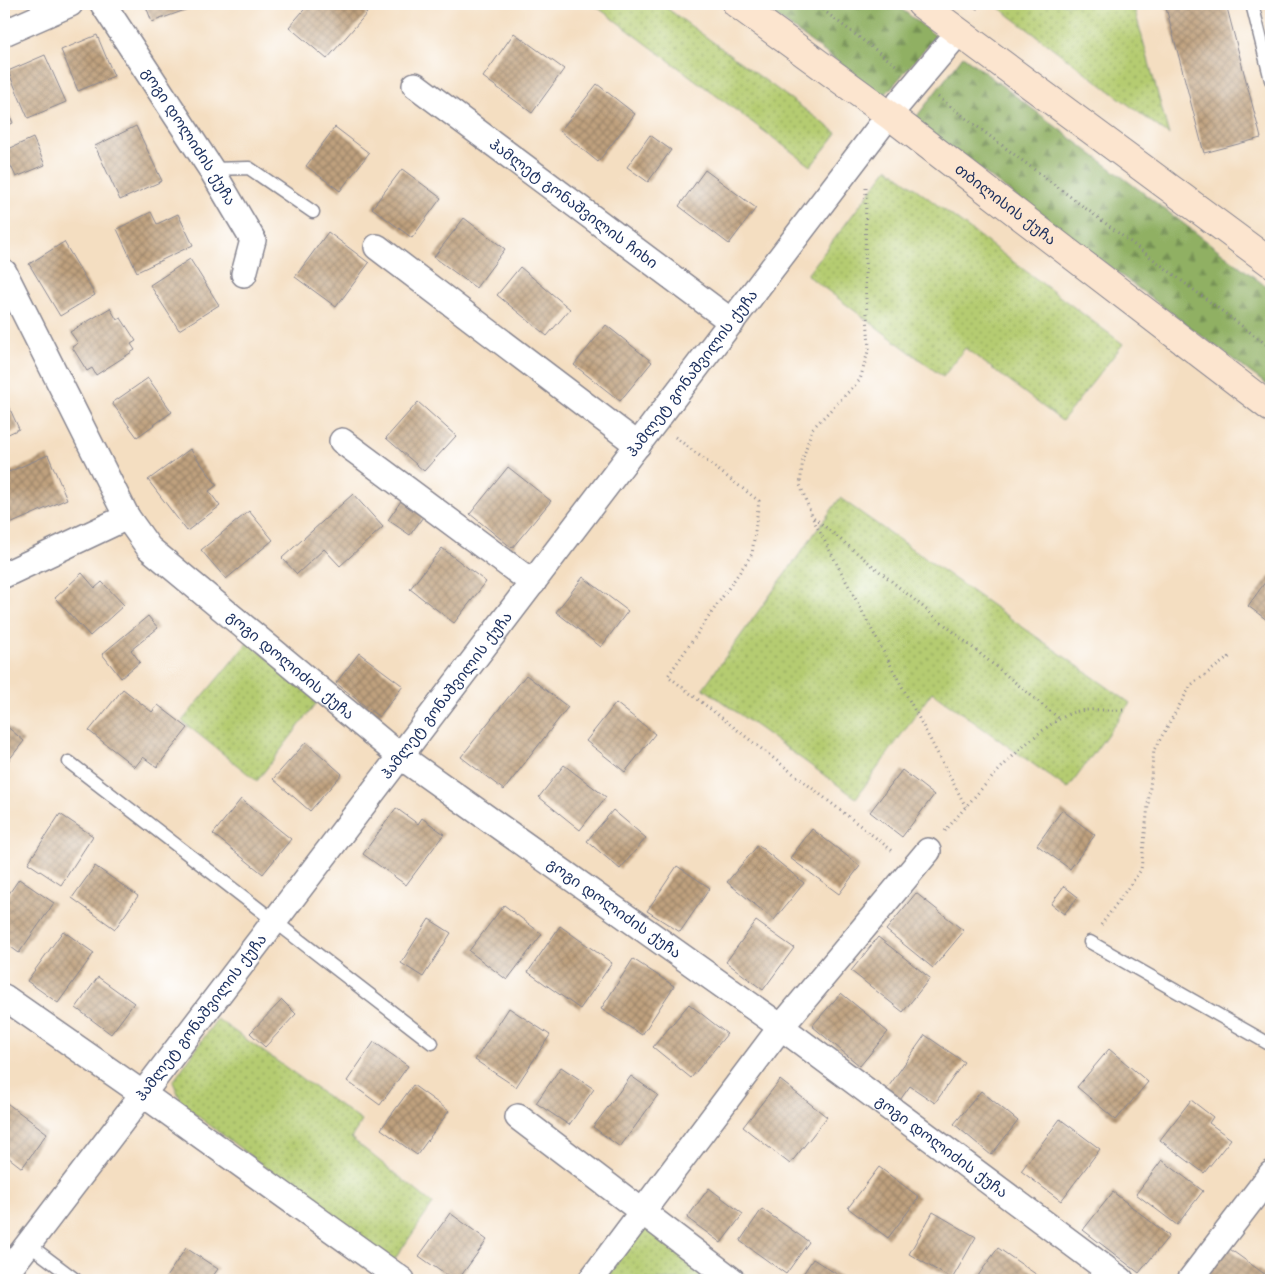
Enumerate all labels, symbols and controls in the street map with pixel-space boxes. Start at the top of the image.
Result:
street label: გოგი დოლიძის ქუჩა [138,64,240,209]
street label: ჰამლეტ გონაშვილის ჩიხი [486,135,661,272]
street label: თბილისის ქუჩა [951,160,1060,249]
street label: ჰამლეტ გონაშვილის ქუჩა [623,286,762,461]
street label: გოგი დოლიძის ქუჩა [223,607,358,723]
street label: ჰამლეტ გონაშვილის ქუჩა [377,608,516,783]
street label: გოგი დოლიძის ქუჩა [544,855,685,962]
street label: ჰამლეტ გონაშვილის ქუჩა [132,930,270,1105]
street label: გოგი დოლიძის ქუჩა [872,1092,1011,1202]

